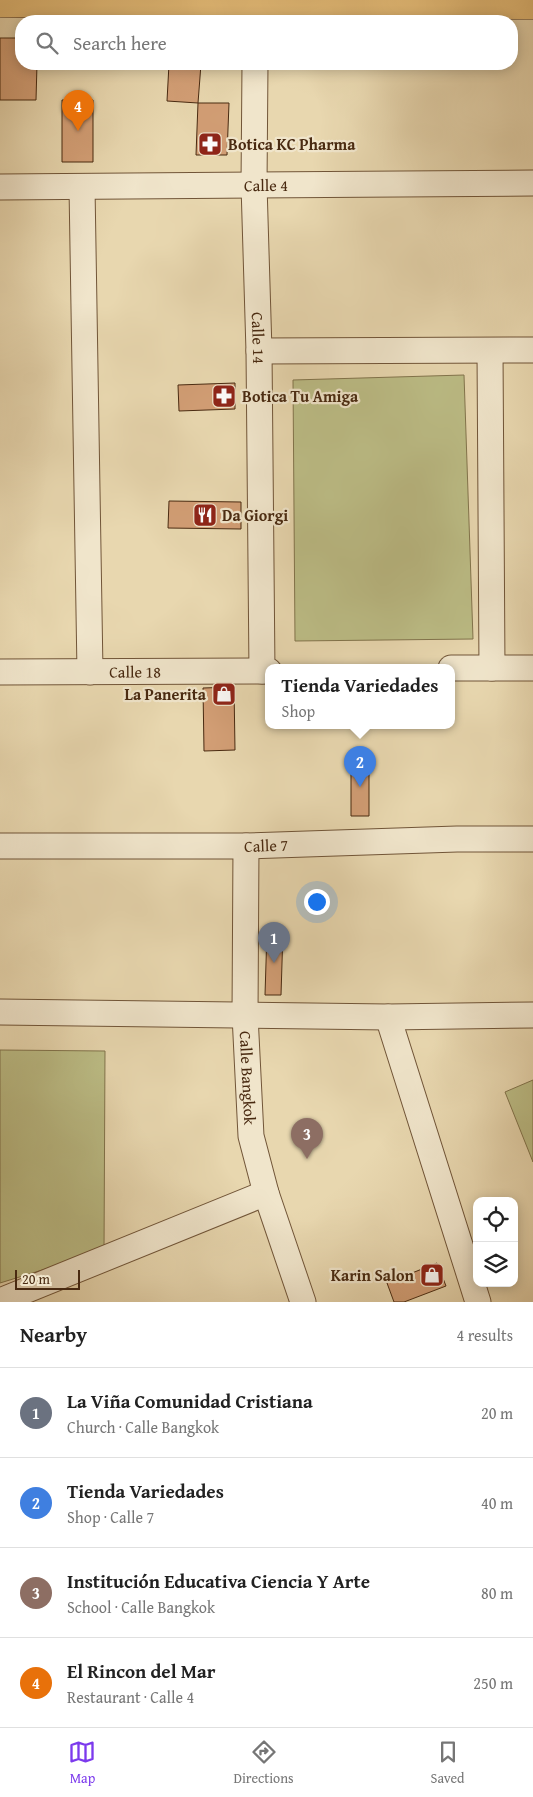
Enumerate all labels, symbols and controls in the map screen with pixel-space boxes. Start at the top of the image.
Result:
search box [15,15,518,70]
icon: search [33,29,61,57]
text: Search here [73,29,167,57]
pin: 4 [62,90,94,131]
pharmacy icon: Botica KC Pharma [197,131,223,157]
place label: Botica KC Pharma [228,132,356,156]
street label: Calle 4 [244,173,288,197]
street label: Calle 14 [246,312,271,364]
pharmacy icon: Botica Tu Amiga [211,383,237,409]
place label: Botica Tu Amiga [242,384,359,408]
restaurant icon: Da Giorgi [192,502,218,528]
place label: Da Giorgi [222,503,288,527]
street label: Calle 18 [109,659,161,684]
popup [265,664,455,729]
text: Tienda Variedades [282,671,438,699]
shop icon: La Panerita [211,681,237,707]
place label: La Panerita [125,682,207,706]
text: Shop [282,699,315,723]
pin: 2 [344,746,376,787]
street label: Calle 7 [244,833,289,858]
your location [304,889,330,915]
pin: 1 [258,922,290,963]
street label: Calle Bangkok [234,1030,262,1126]
pin: 3 [291,1118,323,1159]
map controls [473,1197,518,1287]
button: locate [473,1197,518,1242]
button: layers [473,1242,518,1287]
shop icon: Karin Salon [419,1262,445,1288]
place label: Karin Salon [331,1263,415,1287]
scale bar [15,1267,80,1290]
text: 20 m [22,1269,50,1289]
text: Nearby [20,1319,87,1350]
text: 4 results [456,1323,513,1347]
text: La Viña Comunidad Cristiana [67,1387,313,1415]
text: 1 [32,1401,40,1425]
text: 20 m [481,1401,513,1425]
text: Church · Calle Bangkok [67,1415,219,1439]
text: Tienda Variedades [67,1477,224,1505]
text: 2 [32,1491,40,1515]
text: 40 m [481,1491,513,1515]
text: Shop · Calle 7 [67,1505,154,1529]
text: Institución Educativa Ciencia Y Arte [67,1567,370,1595]
text: 3 [32,1581,40,1605]
text: 80 m [481,1581,513,1605]
text: School · Calle Bangkok [67,1595,215,1619]
text: El Rincon del Mar [67,1657,216,1685]
text: 4 [32,1671,40,1695]
text: 250 m [473,1671,513,1695]
text: Restaurant · Calle 4 [67,1685,194,1709]
tab: Map [68,1738,96,1788]
tab: Directions [233,1738,294,1788]
tab: Saved [431,1738,465,1788]

